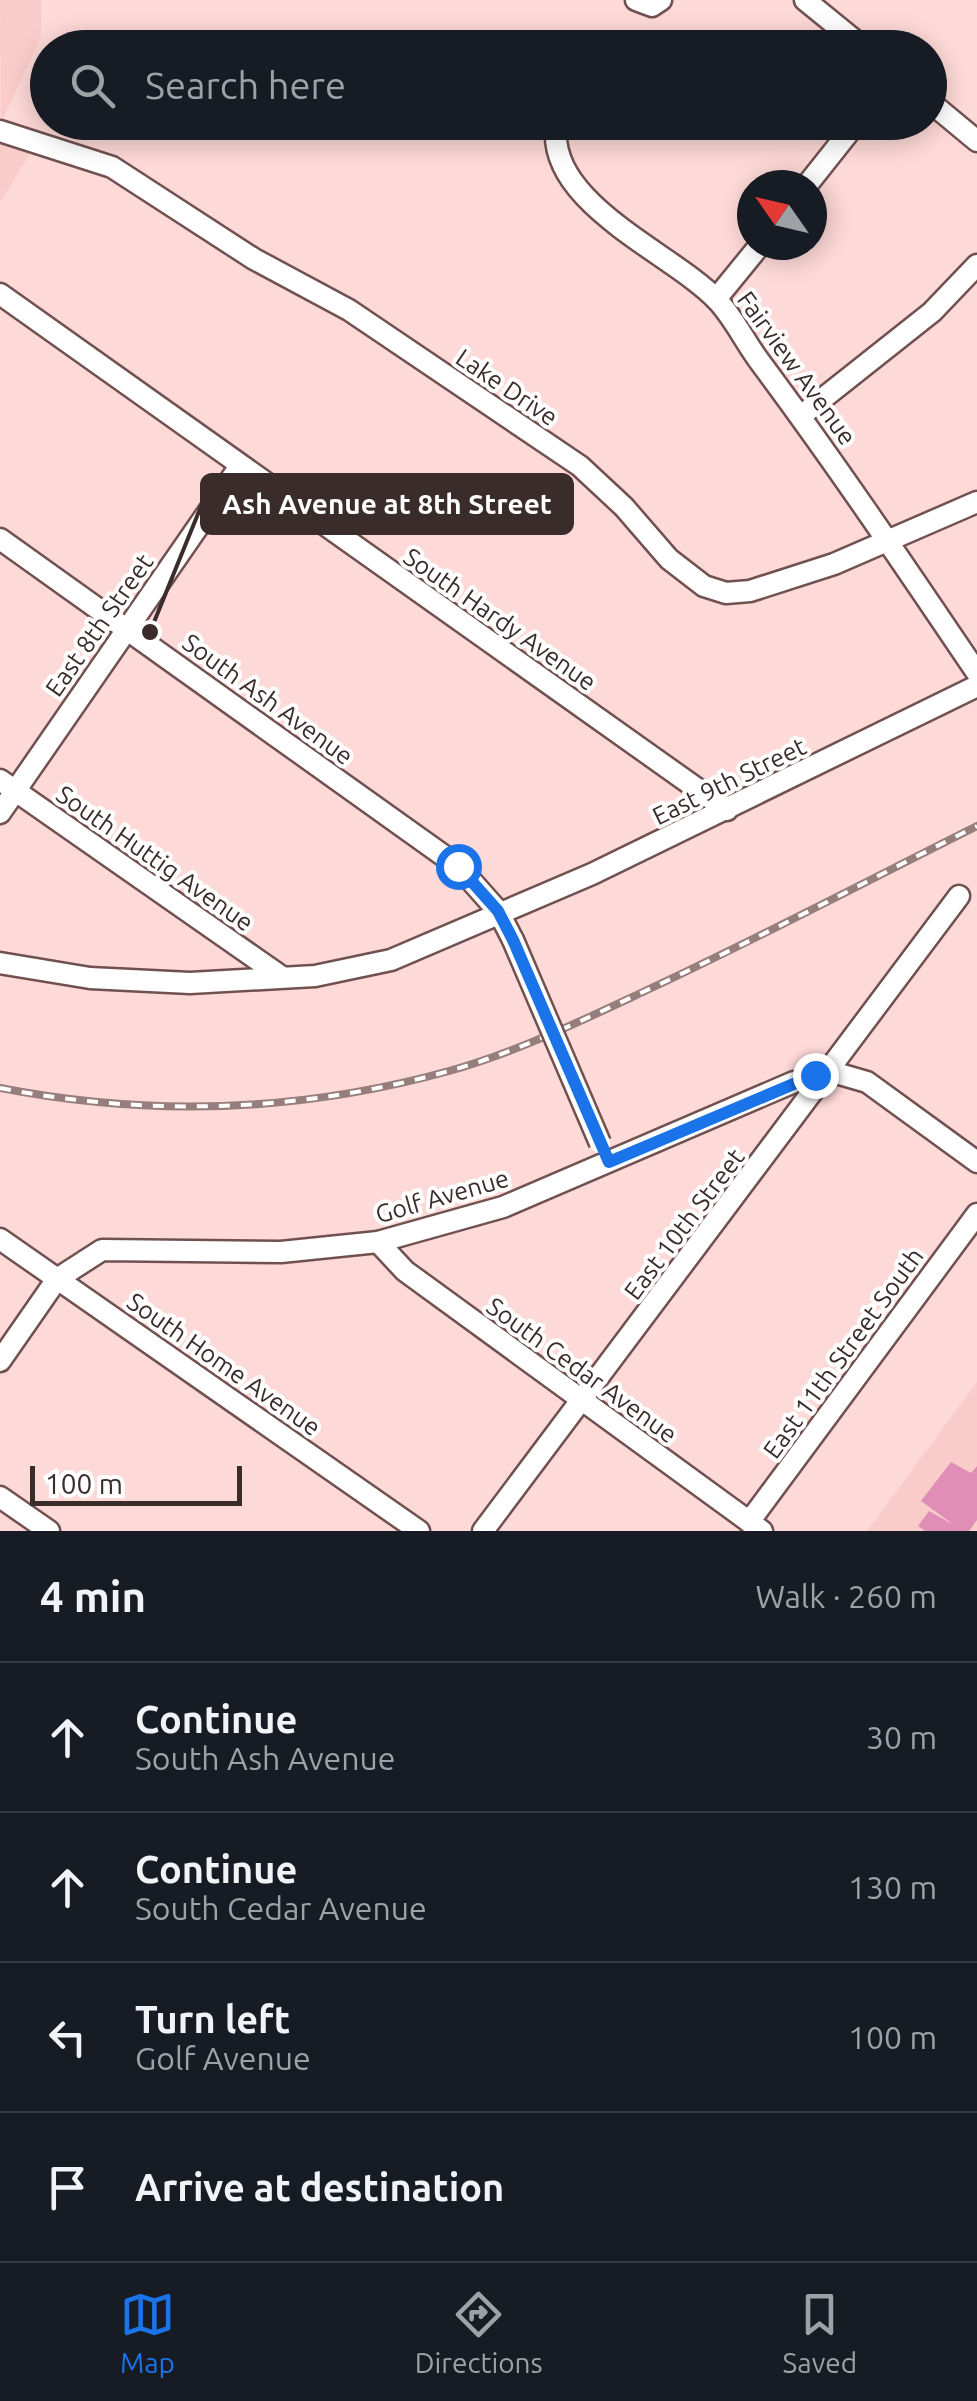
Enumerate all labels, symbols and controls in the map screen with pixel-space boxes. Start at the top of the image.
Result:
search box [30,30,947,140]
icon: search [65,58,120,113]
text: Search here [145,64,346,106]
north arrow [737,170,827,260]
street label: Fairview Avenue [732,286,862,450]
street label: Lake Drive [451,343,563,431]
callout: Ash Avenue at 8th Street [202,475,572,533]
text: Ash Avenue at 8th Street [222,488,552,519]
street label: South Hardy Avenue [399,542,601,696]
street label: East 8th Street [40,548,158,701]
street label: South Ash Avenue [177,628,359,770]
street label: East 9th Street [648,732,810,830]
street label: South Huttig Avenue [51,780,259,936]
route start [436,844,482,890]
route end [793,1053,839,1099]
street label: East 10th Street [618,1143,750,1305]
street label: Golf Avenue [372,1164,512,1228]
street label: East 11th Street South [757,1242,929,1464]
street label: South Home Avenue [122,1287,326,1441]
street label: South Cedar Avenue [482,1292,682,1448]
scale bar [30,1461,242,1506]
text: 100 m [45,1468,123,1499]
text: 4 min [40,1573,146,1620]
text: Walk · 260 m [755,1578,937,1614]
text: Continue [135,1698,297,1740]
icon: ahead [40,1710,95,1765]
text: 30 m [866,1719,937,1755]
text: South Ash Avenue [135,1740,395,1776]
text: Continue [135,1848,297,1890]
icon: ahead [40,1860,95,1915]
text: 130 m [848,1869,937,1905]
text: South Cedar Avenue [135,1890,427,1926]
text: Turn left [135,1998,290,2040]
icon: left [40,2010,95,2065]
text: 100 m [848,2019,937,2055]
text: Golf Avenue [135,2040,311,2076]
icon: arrive [40,2160,95,2215]
text: Arrive at destination [135,2166,504,2208]
tab: Map [120,2287,175,2378]
tab: Directions [415,2287,543,2378]
tab: Saved [783,2287,857,2378]

